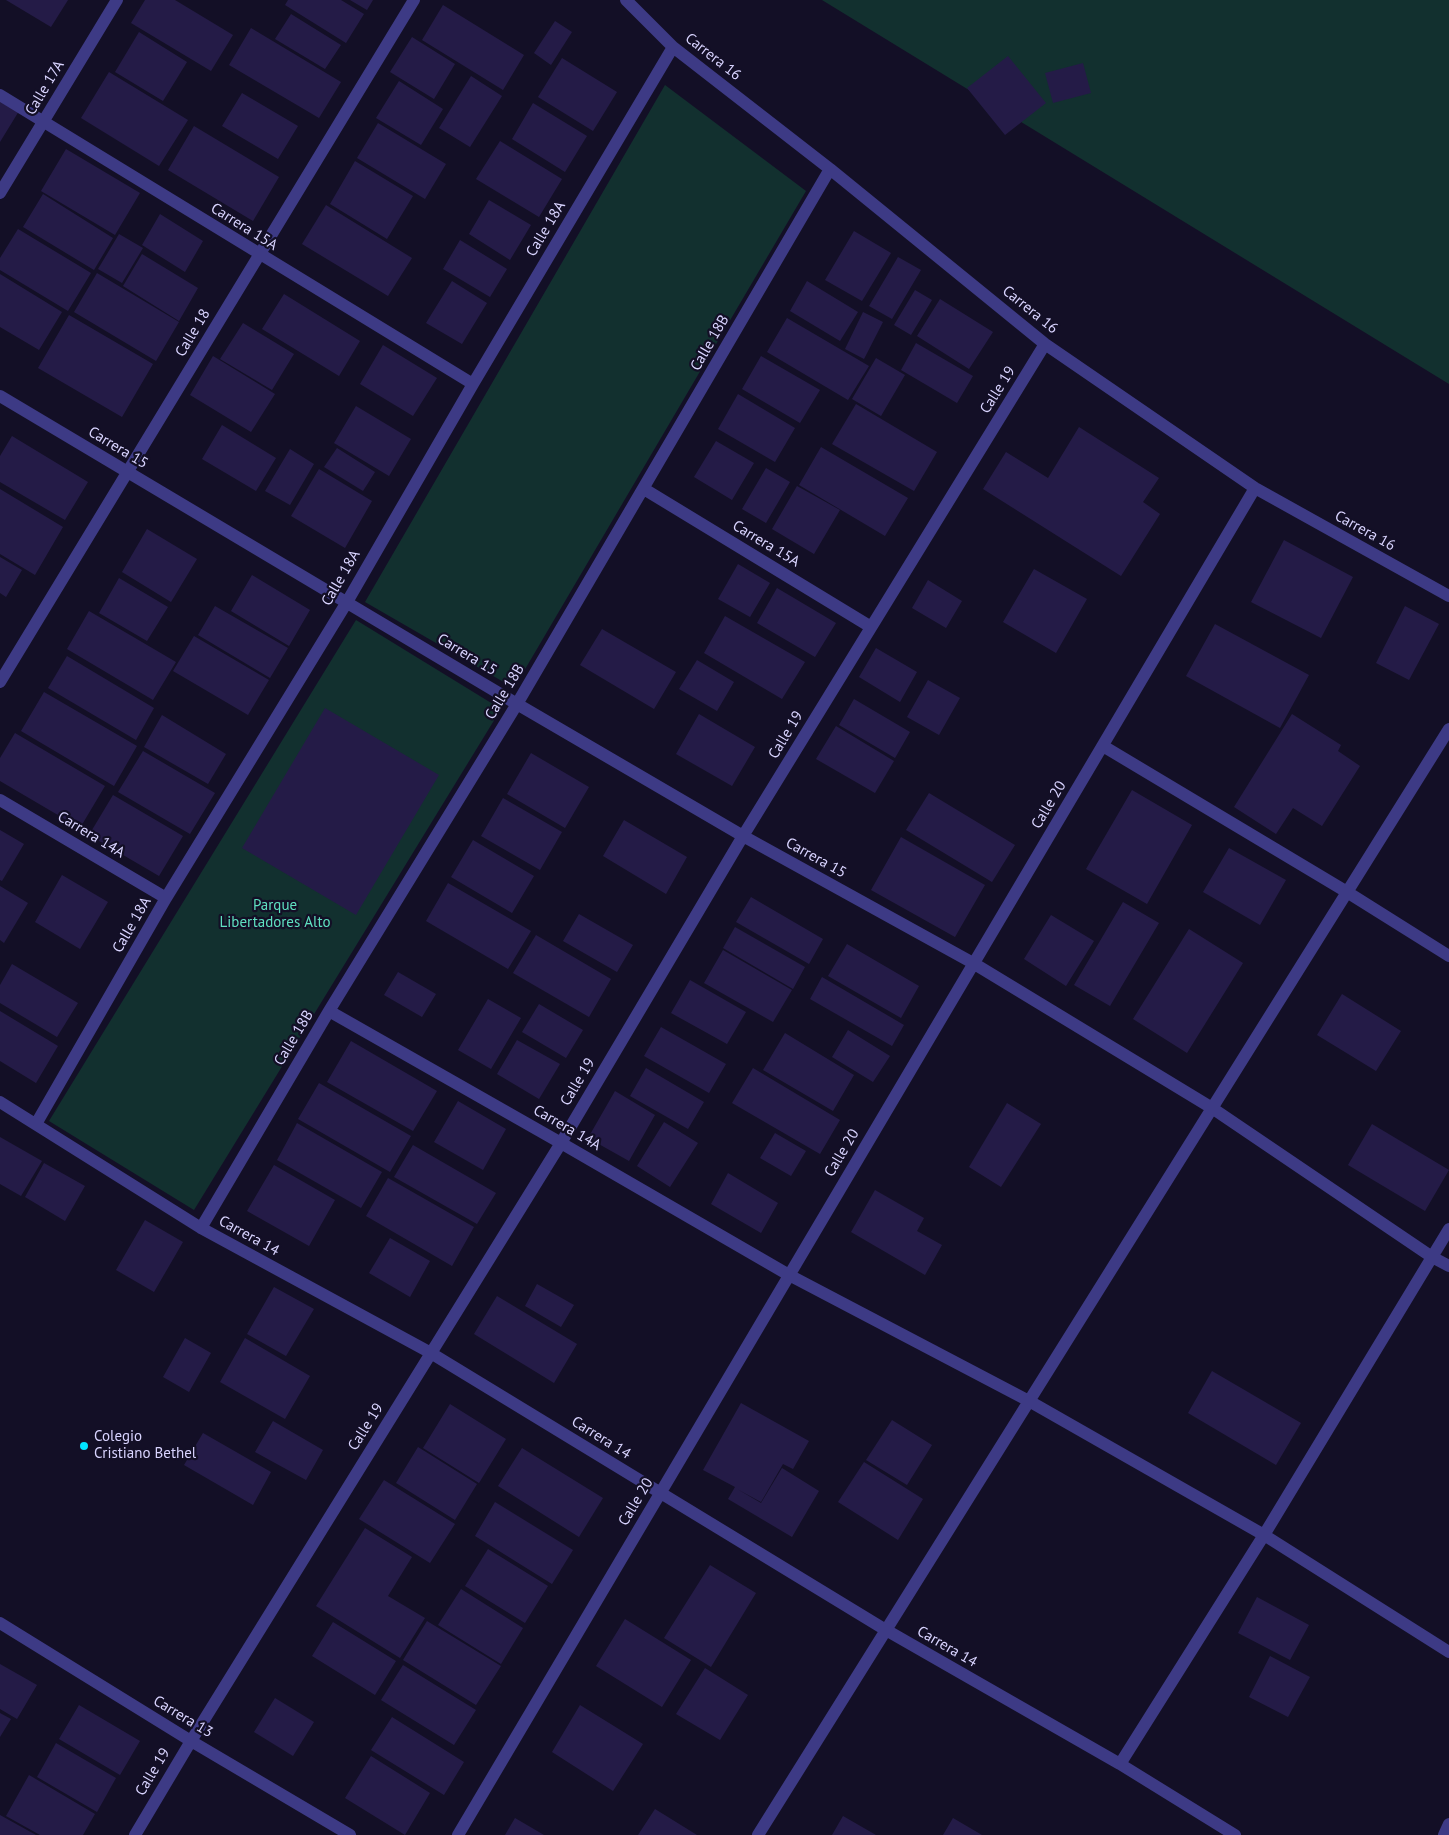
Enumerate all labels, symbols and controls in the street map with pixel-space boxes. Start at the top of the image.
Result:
street label: Carrera 16 [681,29,745,85]
street label: Calle 17A [22,57,68,119]
street label: Calle 18A [523,198,569,260]
street label: Carrera 15A [207,199,281,255]
street label: Carrera 16 [999,282,1061,338]
street label: Calle 18 [172,306,214,360]
street label: Calle 18B [687,312,733,374]
street label: Calle 19 [976,363,1020,417]
street label: Carrera 15 [85,423,151,473]
street label: Carrera 16 [1332,507,1398,555]
street label: Carrera 15A [729,517,803,571]
street label: Calle 18A [318,547,364,609]
street label: Carrera 15 [434,630,500,680]
street label: Calle 18B [482,661,528,723]
street label: Calle 19 [765,708,807,762]
street label: Calle 20 [1028,778,1070,832]
street label: Carrera 14A [54,808,128,862]
street label: Carrera 15 [783,834,849,882]
street label: Calle 18A [109,894,155,956]
park label: Parque Libertadores Alto [220,897,330,932]
street label: Calle 18B [271,1007,317,1069]
street label: Calle 19 [557,1055,599,1109]
street label: Carrera 14A [530,1101,604,1155]
street label: Calle 20 [821,1126,863,1180]
street label: Carrera 14 [216,1212,282,1260]
street label: Calle 19 [344,1400,388,1454]
street label: Carrera 14 [568,1413,634,1463]
place label: Colegio Cristiano Bethel [94,1428,196,1463]
marker: Colegio Cristiano Bethel [78,1440,90,1452]
street label: Calle 20 [615,1475,657,1529]
street label: Carrera 14 [914,1623,980,1671]
street label: Carrera 13 [150,1692,216,1742]
street label: Calle 19 [132,1745,174,1799]

